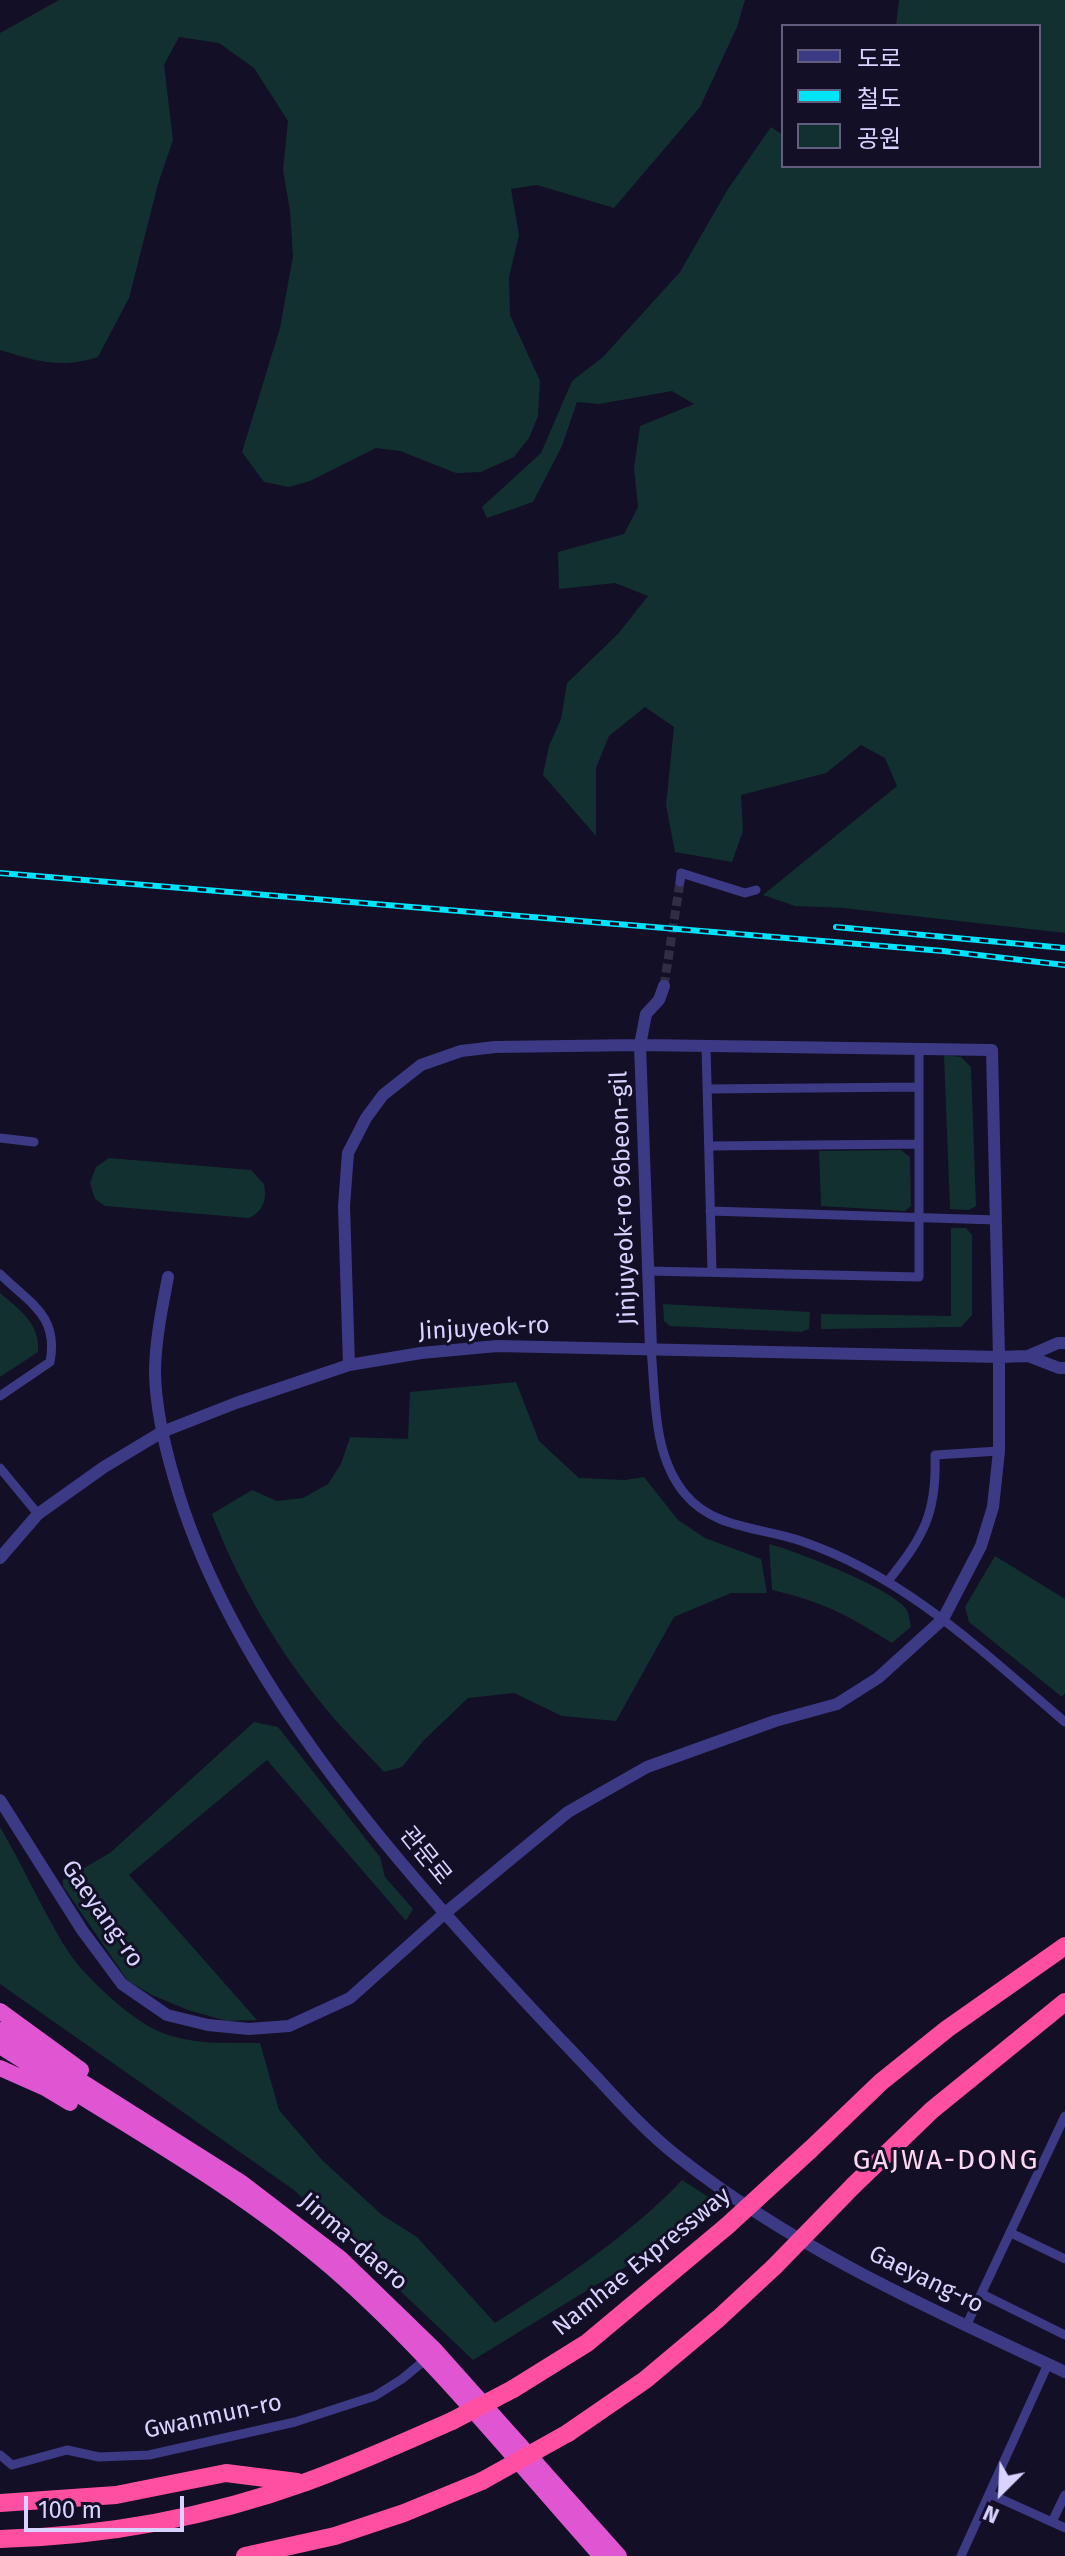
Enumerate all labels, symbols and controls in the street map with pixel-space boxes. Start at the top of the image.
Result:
legend [781,24,1041,168]
text: 도로 [857,45,901,73]
text: 철도 [857,85,901,113]
text: 공원 [857,125,901,153]
street label: Jinjuyeok-ro 96beon-gil [605,1070,643,1326]
street label: Jinjuyeok-ro [418,1311,550,1347]
street label: 관문로 [393,1821,457,1891]
street label: Gaeyang-ro [55,1855,149,1973]
district label: GAJWA-DONG [853,2144,1039,2178]
street label: Namhae Expressway [547,2181,737,2343]
street label: Jinma-daero [293,2187,413,2297]
street label: Gaeyang-ro [864,2240,988,2320]
street label: Gwanmun-ro [142,2388,284,2446]
north arrow [961,2452,1041,2532]
scale bar [28,2480,188,2530]
text: 100 m [38,2496,102,2524]
text: N [979,2499,1003,2530]

